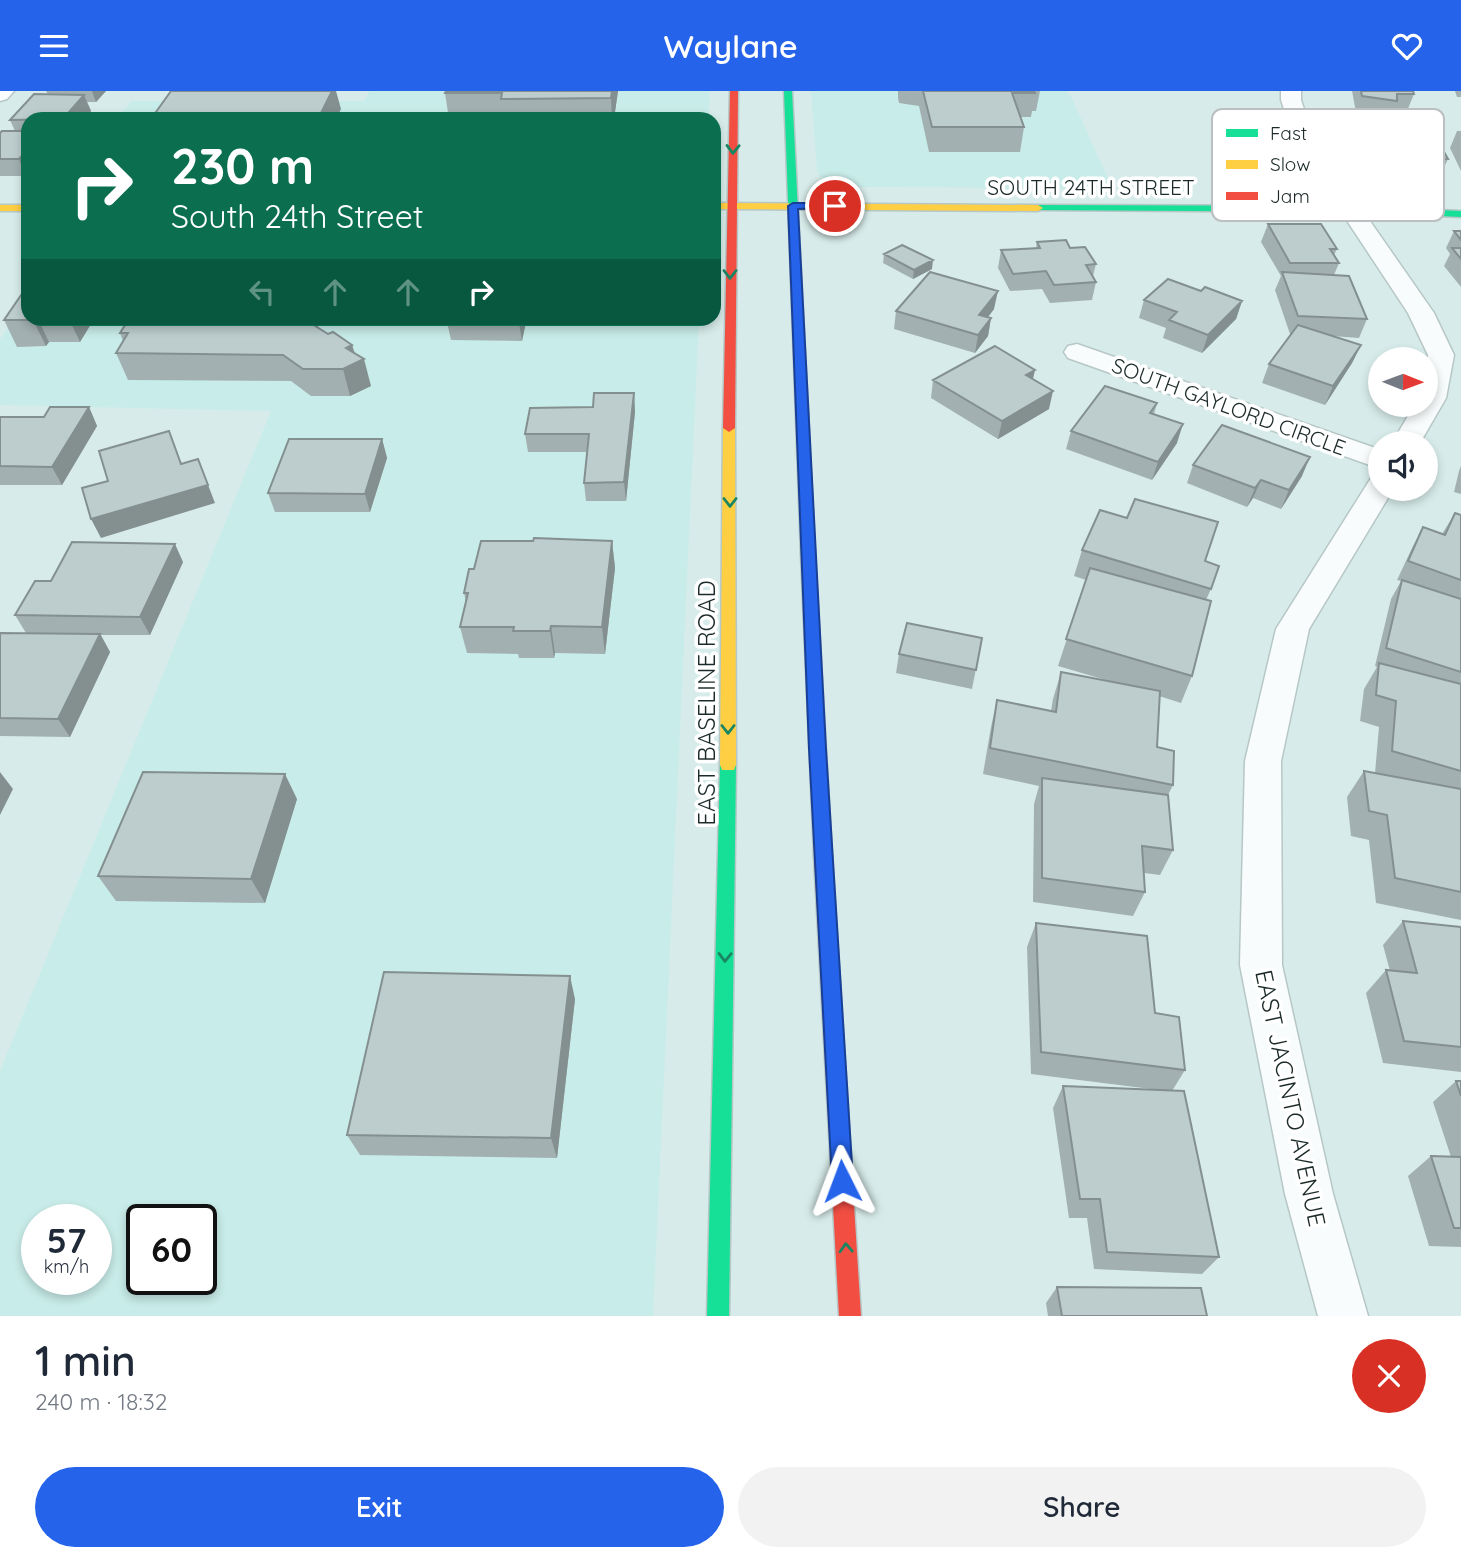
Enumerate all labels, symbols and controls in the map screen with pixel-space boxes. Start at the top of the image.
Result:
text: Waylane [663,26,798,66]
icon: menu [35,27,73,65]
icon: heart [1388,27,1426,65]
legend [1212,109,1444,221]
text: Fast [1270,121,1307,145]
text: 230 m [171,135,314,196]
icon: right [56,140,147,231]
one-way arrow [725,143,740,154]
text: Slow [1270,152,1311,176]
street label: SOUTH 24TH STREET [987,174,1195,200]
pin [805,176,865,236]
text: Jam [1270,184,1310,208]
icon: arrive [816,187,854,225]
text: South 24th Street [171,196,424,236]
one-way arrow [722,270,738,280]
icon: left [243,273,281,311]
icon: ahead [316,273,354,311]
icon: ahead [389,273,427,311]
icon: right [462,273,500,311]
north arrow [1368,347,1438,417]
map controls [1368,347,1438,501]
street label: SOUTH GAYLORD CIRCLE [1108,352,1350,460]
button: sound [1368,431,1438,501]
one-way arrow [722,497,738,508]
street label: EAST BASELINE ROAD [691,580,721,826]
one-way arrow [721,724,736,735]
one-way arrow [717,952,733,962]
street label: EAST JACINTO AVENUE [1249,967,1333,1229]
position arrow [805,1144,879,1218]
speed limit sign: 60 [126,1204,217,1295]
text: 57 [47,1218,86,1262]
one-way arrow [839,1242,854,1253]
text: km/h [44,1255,89,1278]
text: 1 min [35,1334,136,1387]
button: close [1352,1339,1426,1413]
text: 240 m · 18:32 [35,1387,168,1416]
button: Exit [35,1467,724,1547]
button: Share [738,1467,1426,1547]

